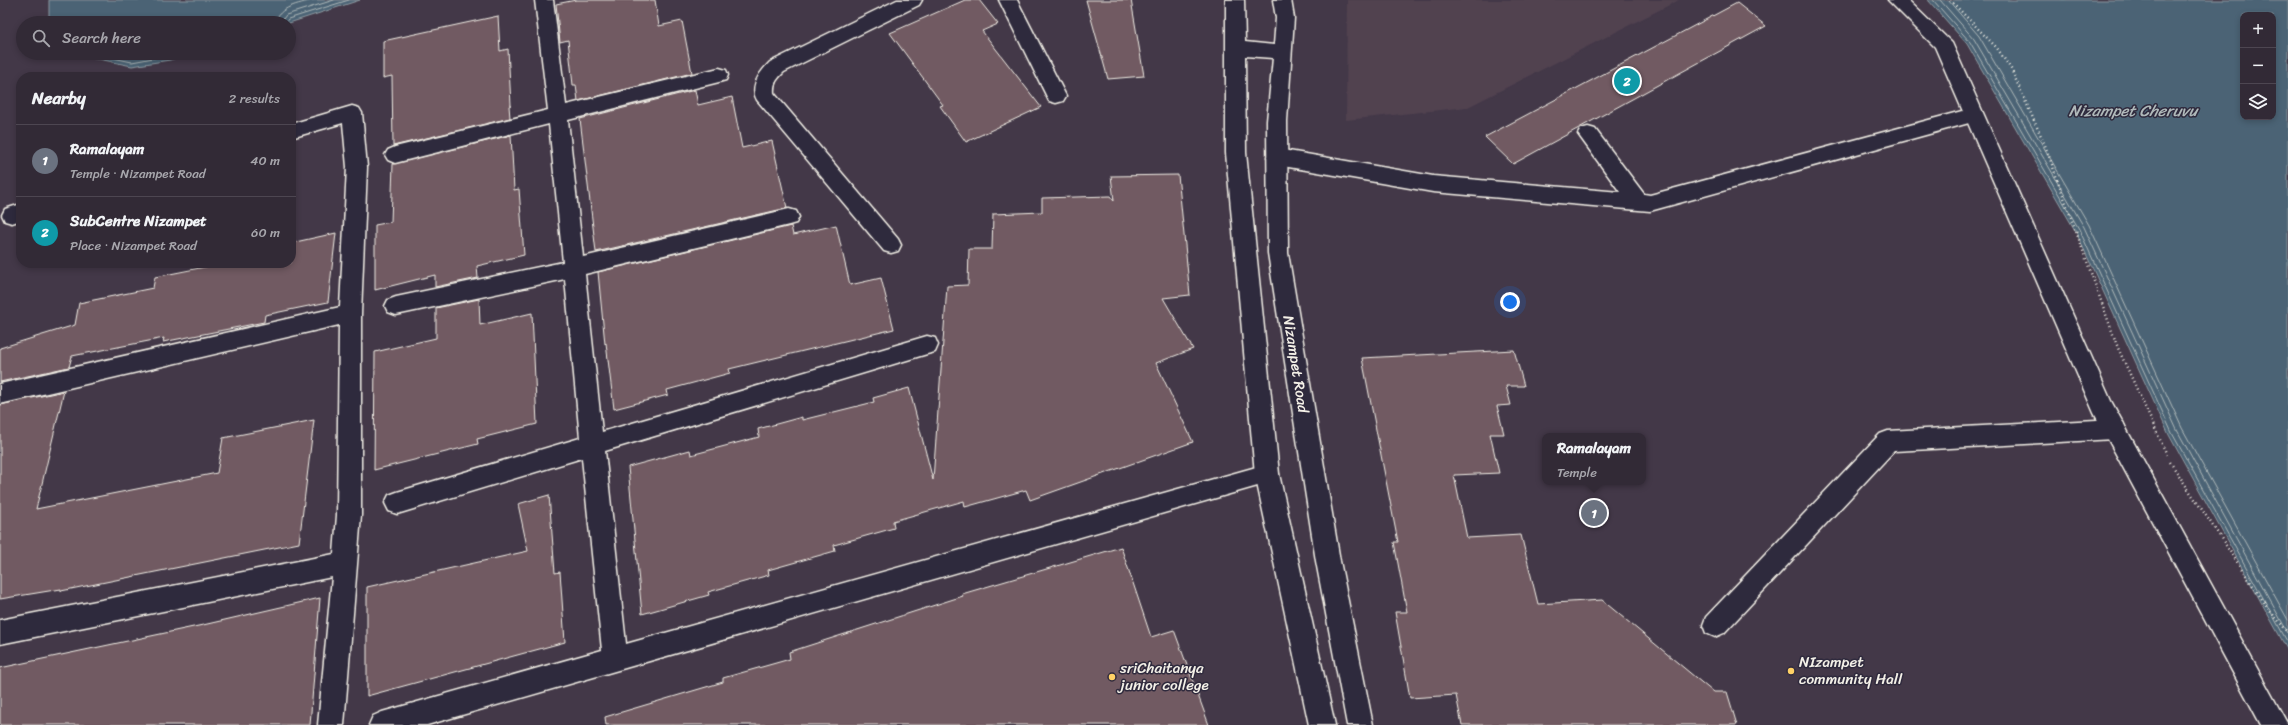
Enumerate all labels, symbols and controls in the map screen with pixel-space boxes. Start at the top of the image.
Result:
map controls [2240,12,2276,120]
button: + [2240,12,2276,48]
search box [16,16,296,60]
text: Search here [62,25,141,51]
icon: search [30,27,52,49]
button: − [2240,48,2276,84]
pin: 2 [1614,66,1640,96]
text: Nearby [32,83,86,113]
button: layers [2240,84,2276,120]
text: 2 results [229,87,280,110]
water label: Nizampet Cheruvu [2069,96,2200,125]
text: Ramalayam [70,136,144,162]
text: 1 [42,149,48,172]
text: 40 m [250,149,280,172]
text: Temple · Nizampet Road [70,162,206,185]
text: SubCentre Nizampet [70,208,207,234]
text: 2 [41,221,49,244]
text: 60 m [251,221,280,244]
text: Place · Nizampet Road [70,234,197,257]
your location [1500,292,1520,312]
street label: Nizampet Road [1275,313,1317,416]
popup [1542,433,1646,485]
text: Ramalayam [1557,435,1631,461]
text: Temple [1557,461,1597,484]
pin: 1 [1581,498,1607,528]
place label: NIzampet community Hall [1799,649,1903,692]
place label: sriChaitanya junior college [1117,655,1209,698]
marker: NIzampet community Hall [1786,666,1796,676]
marker: sriChaitanya junior college [1107,672,1117,682]

